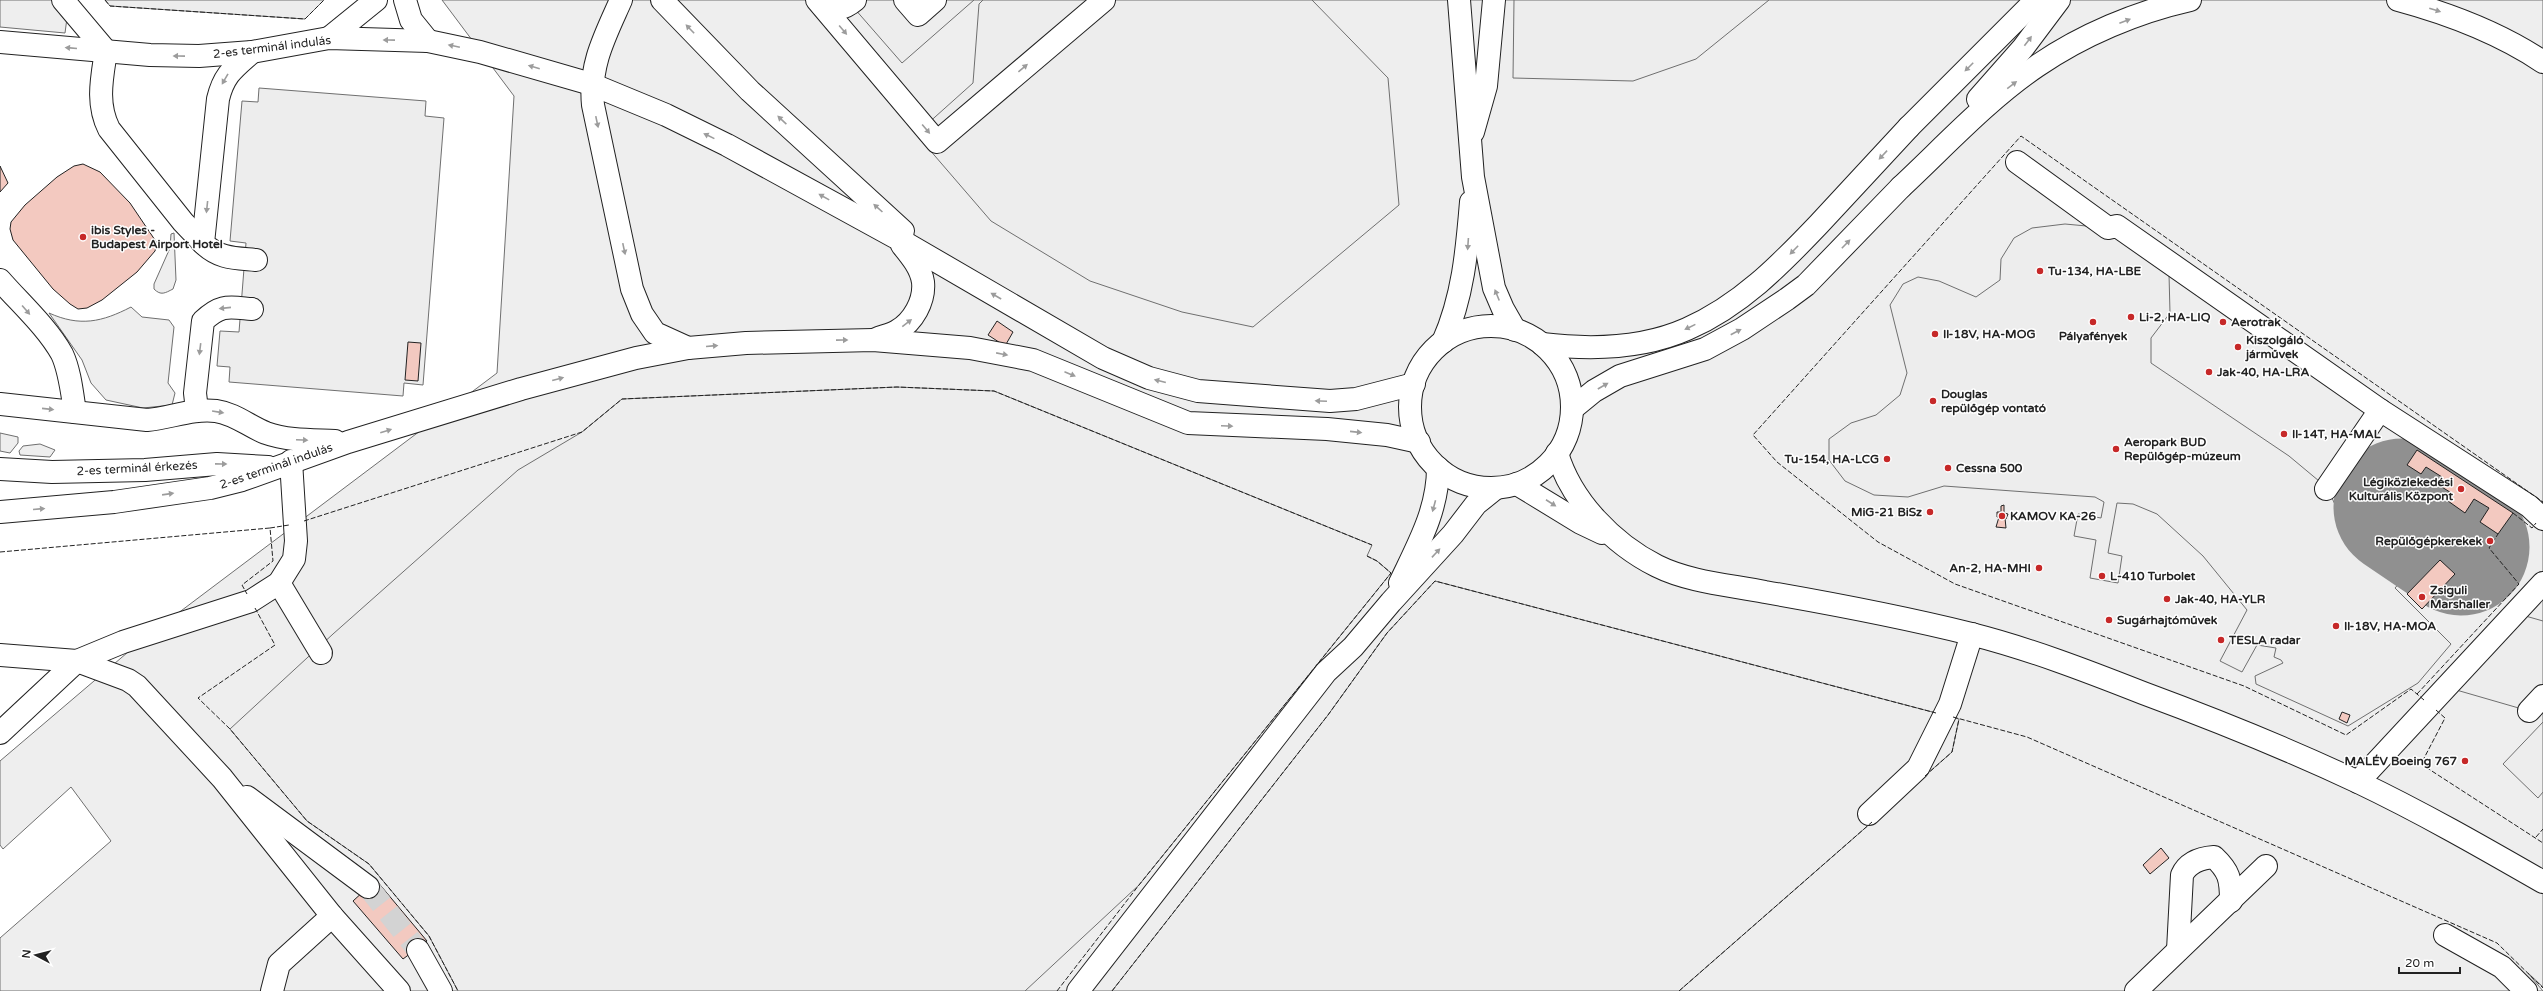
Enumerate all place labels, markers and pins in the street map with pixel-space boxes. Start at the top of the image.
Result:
place label: ibis Styles - Budapest Airport Hotel [91,223,223,252]
marker: ibis Styles - Budapest Airport Hotel [78,232,88,242]
place label: Tu-134, HA-LBE [2047,264,2142,278]
marker: Tu-134, HA-LBE [2035,266,2045,276]
place label: Li-2, HA-LIQ [2139,310,2211,324]
marker: Li-2, HA-LIQ [2126,312,2136,322]
place label: Aerotrak [2231,315,2281,329]
marker: Pályafények [2088,317,2098,327]
marker: Aerotrak [2218,317,2228,327]
place label: Il-18V, HA-MOG [1943,327,2036,341]
marker: Il-18V, HA-MOG [1930,329,1940,339]
place label: Pályafények [2059,329,2128,344]
place label: Kiszolgáló járművek [2245,333,2304,362]
marker: Kiszolgáló járművek [2233,342,2243,352]
place label: Jak-40, HA-LRA [2216,365,2309,379]
marker: Jak-40, HA-LRA [2204,367,2214,377]
place label: Douglas repülőgép vontató [1941,387,2046,416]
marker: Douglas repülőgép vontató [1928,396,1938,406]
place label: Il-14T, HA-MAL [2292,427,2381,441]
marker: Il-14T, HA-MAL [2279,429,2289,439]
place label: Aeropark BUD Repülőgép-múzeum [2124,435,2241,464]
marker: Aeropark BUD Repülőgép-múzeum [2111,444,2121,454]
place label: Tu-154, HA-LCG [1784,452,1879,466]
marker: Tu-154, HA-LCG [1882,454,1892,464]
place label: Cessna 500 [1956,461,2023,475]
marker: Cessna 500 [1943,463,1953,473]
place label: Légiközlekedési Kulturális Központ [2349,475,2453,504]
marker: Légiközlekedési Kulturális Központ [2456,484,2466,494]
place label: MiG-21 BiSz [1851,505,1922,519]
marker: MiG-21 BiSz [1925,507,1935,517]
place label: KAMOV KA-26 [2010,509,2096,523]
marker: KAMOV KA-26 [1997,511,2007,521]
place label: Repülőgépkerekek [2375,534,2482,549]
marker: Repülőgépkerekek [2485,536,2495,546]
place label: An-2, HA-MHI [1949,561,2031,575]
marker: An-2, HA-MHI [2034,563,2044,573]
place label: L-410 Turbolet [2110,569,2196,583]
marker: L-410 Turbolet [2097,571,2107,581]
place label: Zsiguli Marshaller [2430,583,2491,611]
place label: Jak-40, HA-YLR [2174,592,2266,606]
marker: Zsiguli Marshaller [2417,592,2427,602]
marker: Jak-40, HA-YLR [2162,594,2172,604]
place label: Sugárhajtóművek [2117,613,2218,628]
marker: Sugárhajtóművek [2104,615,2114,625]
place label: Il-18V, HA-MOA [2344,619,2436,633]
marker: Il-18V, HA-MOA [2331,621,2341,631]
place label: TESLA radar [2228,633,2301,647]
marker: TESLA radar [2216,635,2226,645]
place label: MALÉV Boeing 767 [2344,754,2457,769]
marker: MALÉV Boeing 767 [2460,756,2470,766]

